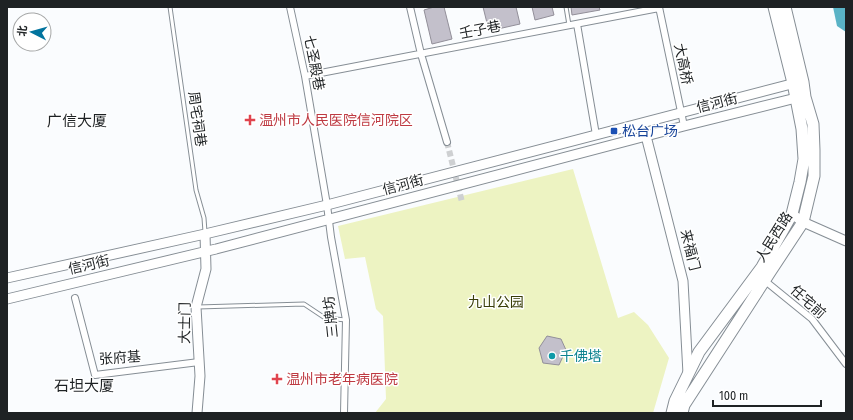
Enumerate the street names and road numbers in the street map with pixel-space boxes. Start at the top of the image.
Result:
street label: 壬子巷 [458,18,502,42]
street label: 七圣殿巷 [300,34,328,92]
street label: 大高桥 [670,42,696,86]
street label: 周宅祠巷 [185,90,209,148]
street label: 信河街 [695,90,739,116]
street label: 信河街 [381,171,425,199]
street label: 人民西路 [752,209,796,265]
street label: 来福门 [677,228,703,272]
street label: 信河街 [67,252,111,278]
street label: 任宅前 [787,282,829,322]
street label: 三牌坊 [320,295,342,339]
street label: 大士门 [176,302,194,344]
street label: 张府基 [98,348,142,368]

